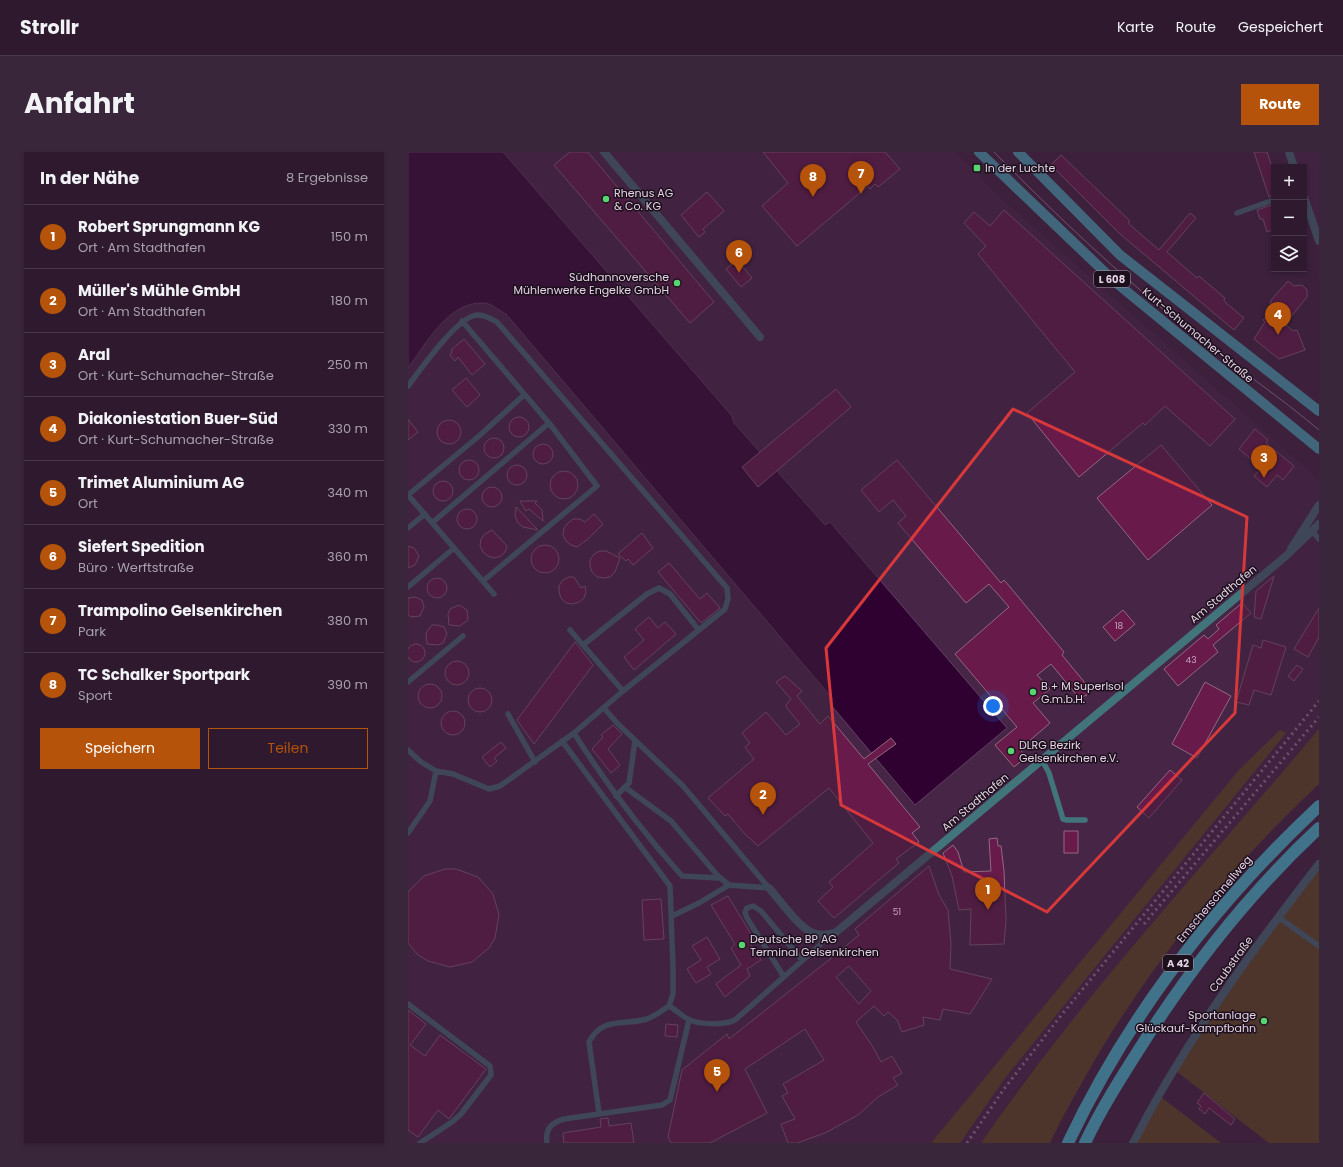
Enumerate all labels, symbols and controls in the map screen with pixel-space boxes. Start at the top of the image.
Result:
text: Strollr [20,14,79,41]
text: Karte [1117,17,1154,37]
text: Route [1176,17,1216,37]
text: Gespeichert [1238,17,1323,37]
text: Anfahrt [24,84,135,123]
button: Route [1241,84,1319,125]
place label: In der Luchte [985,160,1055,176]
pin: 7 [848,161,874,194]
marker: In der Luchte [972,163,982,173]
pin: 8 [800,164,826,197]
map controls [1271,164,1307,272]
button: + [1271,164,1307,200]
text: In der Nähe [40,166,139,190]
text: 8 Ergebnisse [286,168,368,187]
place label: Rhenus AG & Co. KG [614,185,674,214]
marker: Rhenus AG & Co. KG [601,194,611,204]
button: − [1271,200,1307,236]
text: Robert Sprungmann KG [78,216,260,237]
text: 1 [51,227,55,246]
text: 150 m [331,227,368,246]
button: layers [1271,236,1307,272]
text: Ort · Am Stadthafen [78,238,206,257]
pin: 6 [726,240,752,273]
place label: Südhannoversche Mühlenwerke Engelke GmbH [514,269,669,298]
road number: L 608 [1094,271,1130,287]
marker: Südhannoversche Mühlenwerke Engelke GmbH [672,278,682,288]
text: Müller's Mühle GmbH [78,280,241,301]
street label: Kurt-Schumacher-Straße [1139,284,1257,386]
text: 2 [49,291,57,310]
text: 180 m [331,291,368,310]
text: Ort · Am Stadthafen [78,302,206,321]
pin: 4 [1265,302,1291,335]
text: Aral [78,344,110,365]
text: 3 [49,355,57,374]
text: 250 m [327,355,368,374]
text: Ort · Kurt-Schumacher-Straße [78,366,274,385]
text: Diakoniestation Buer-Süd [78,408,278,429]
text: 4 [49,419,57,438]
text: 330 m [328,419,368,438]
text: Ort · Kurt-Schumacher-Straße [78,430,274,449]
pin: 3 [1251,445,1277,478]
text: Trimet Aluminium AG [78,472,244,493]
text: 5 [49,483,57,502]
text: 340 m [327,483,368,502]
text: Ort [78,494,98,513]
text: Siefert Spedition [78,536,205,557]
text: 6 [49,547,57,566]
text: 360 m [327,547,368,566]
text: Büro · Werftstraße [78,558,194,577]
street label: Am Stadthafen [1186,561,1260,627]
text: Trampolino Gelsenkirchen [78,600,282,621]
text: 7 [50,611,56,630]
text: 380 m [327,611,368,630]
house number: 18 [1115,620,1124,632]
text: Park [78,622,106,641]
house number: 43 [1186,654,1196,666]
text: TC Schalker Sportpark [78,664,250,685]
text: 8 [49,675,57,694]
text: 390 m [327,675,368,694]
place label: B + M SuperIsol G.m.b.H. [1041,678,1124,707]
text: Sport [78,686,112,705]
marker: B + M SuperIsol G.m.b.H. [1028,687,1038,697]
your location [983,696,1003,716]
button: Speichern [40,728,200,769]
button: Teilen [208,728,368,769]
place label: DLRG Bezirk Gelsenkirchen e.V. [1019,737,1119,766]
marker: DLRG Bezirk Gelsenkirchen e.V. [1006,746,1016,756]
street label: Am Stadthafen [938,769,1012,835]
pin: 2 [750,782,776,815]
street label: Emscherschnellweg [1173,852,1255,946]
pin: 1 [975,877,1001,910]
house number: 51 [893,906,901,918]
place label: Deutsche BP AG Terminal Gelsenkirchen [750,931,879,960]
street label: Caubstraße [1205,932,1257,995]
marker: Deutsche BP AG Terminal Gelsenkirchen [737,940,747,950]
road number: A 42 [1163,955,1193,971]
place label: Sportanlage Glückauf-Kampfbahn [1136,1007,1256,1036]
marker: Sportanlage Glückauf-Kampfbahn [1259,1016,1269,1026]
pin: 5 [704,1059,730,1092]

